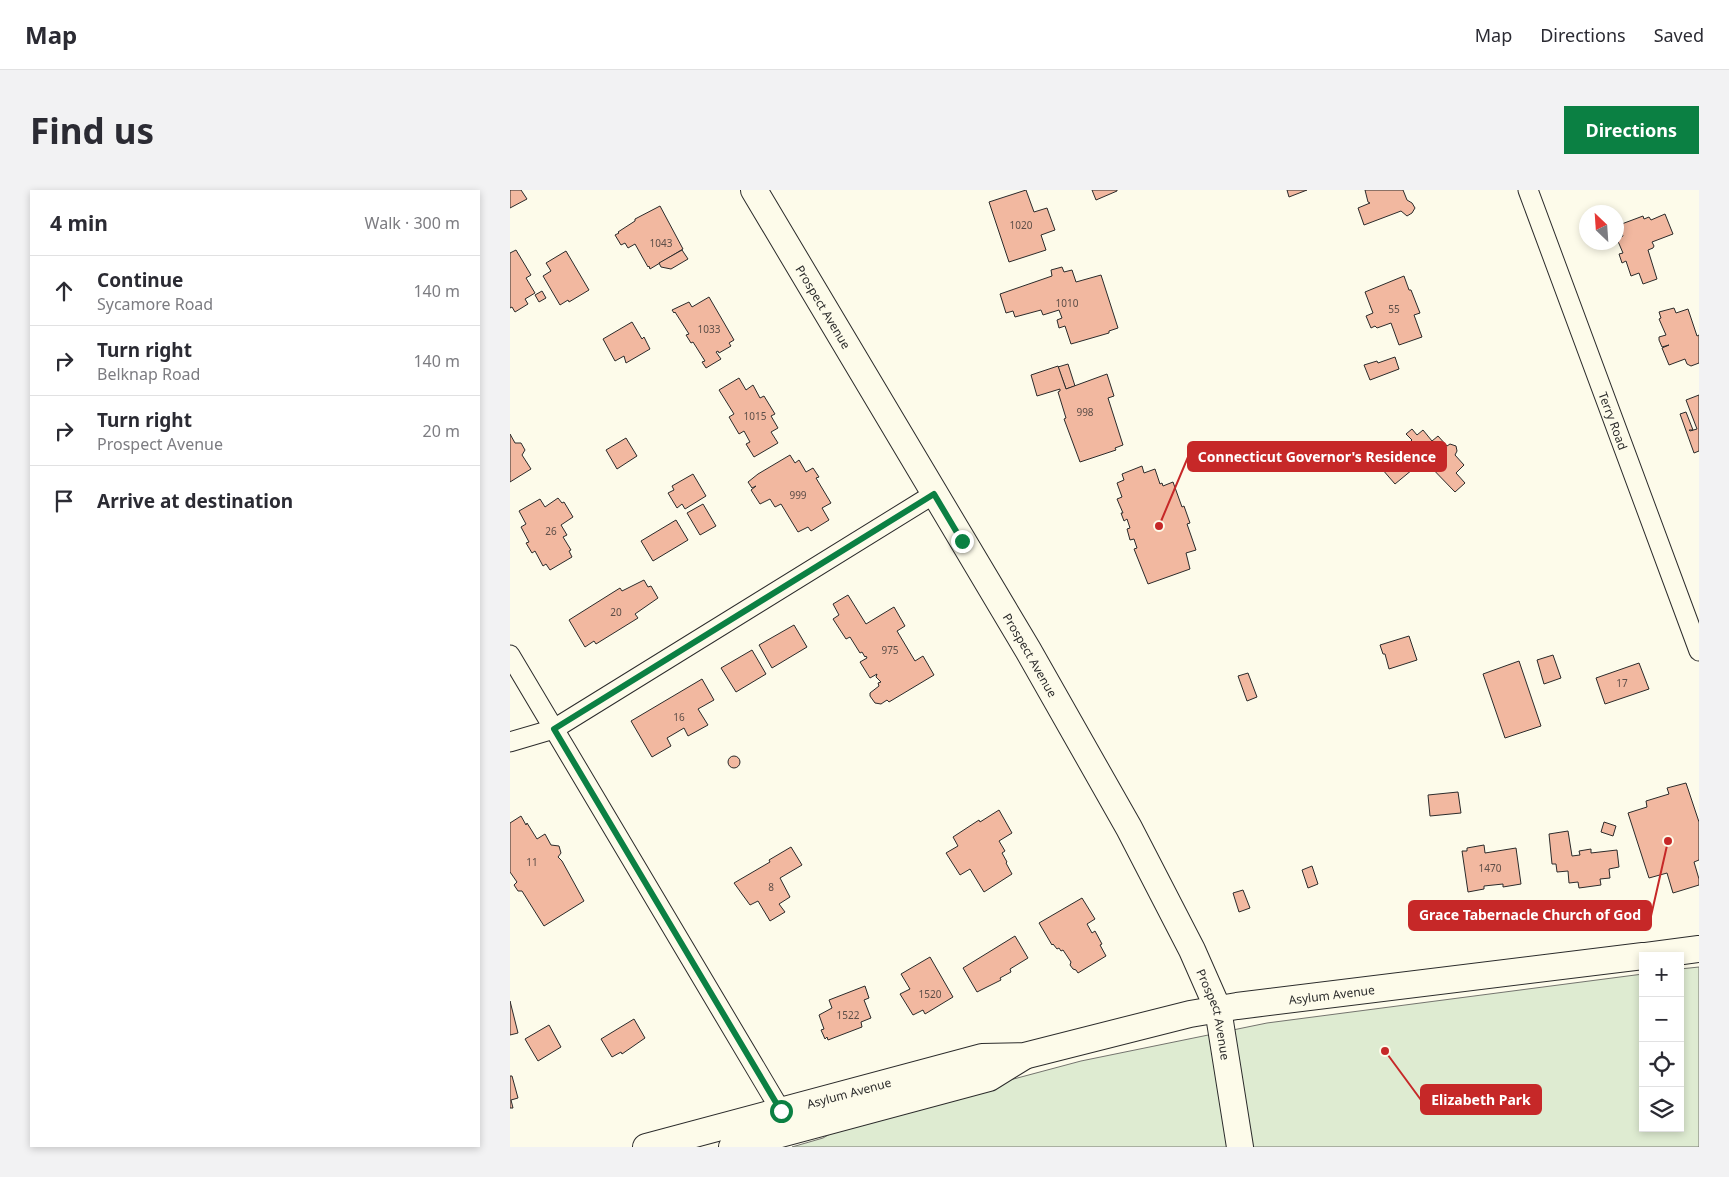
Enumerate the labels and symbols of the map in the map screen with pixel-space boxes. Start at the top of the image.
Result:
north arrow [1579,205,1624,250]
house number: 1020 [1010,218,1033,232]
house number: 1043 [650,236,673,250]
street label: Prospect Avenue [792,262,855,352]
house number: 1010 [1056,296,1079,310]
house number: 55 [1388,302,1400,316]
house number: 1033 [698,322,721,336]
street label: Terry Road [1595,389,1632,452]
house number: 998 [1076,405,1094,419]
house number: 1015 [744,409,767,423]
callout: Connecticut Governor's Residence [1188,442,1446,471]
text: Connecticut Governor's Residence [1198,447,1436,466]
house number: 999 [789,488,807,502]
house number: 26 [545,524,557,538]
route end [951,530,974,553]
house number: 20 [610,605,622,619]
street label: Prospect Avenue [999,610,1062,700]
house number: 975 [881,643,899,657]
house number: 17 [1616,676,1628,690]
house number: 16 [673,710,685,724]
house number: 11 [526,855,538,869]
house number: 1470 [1479,861,1502,875]
house number: 8 [768,880,774,894]
callout: Grace Tabernacle Church of God [1409,901,1651,930]
text: Grace Tabernacle Church of God [1419,905,1641,924]
street label: Prospect Avenue [1193,966,1235,1061]
street label: Asylum Avenue [1287,981,1376,1008]
house number: 1520 [919,987,942,1001]
house number: 1522 [837,1008,860,1022]
street label: Asylum Avenue [805,1073,893,1112]
callout: Elizabeth Park [1421,1085,1541,1114]
text: Elizabeth Park [1431,1090,1531,1109]
route start [770,1100,793,1123]

